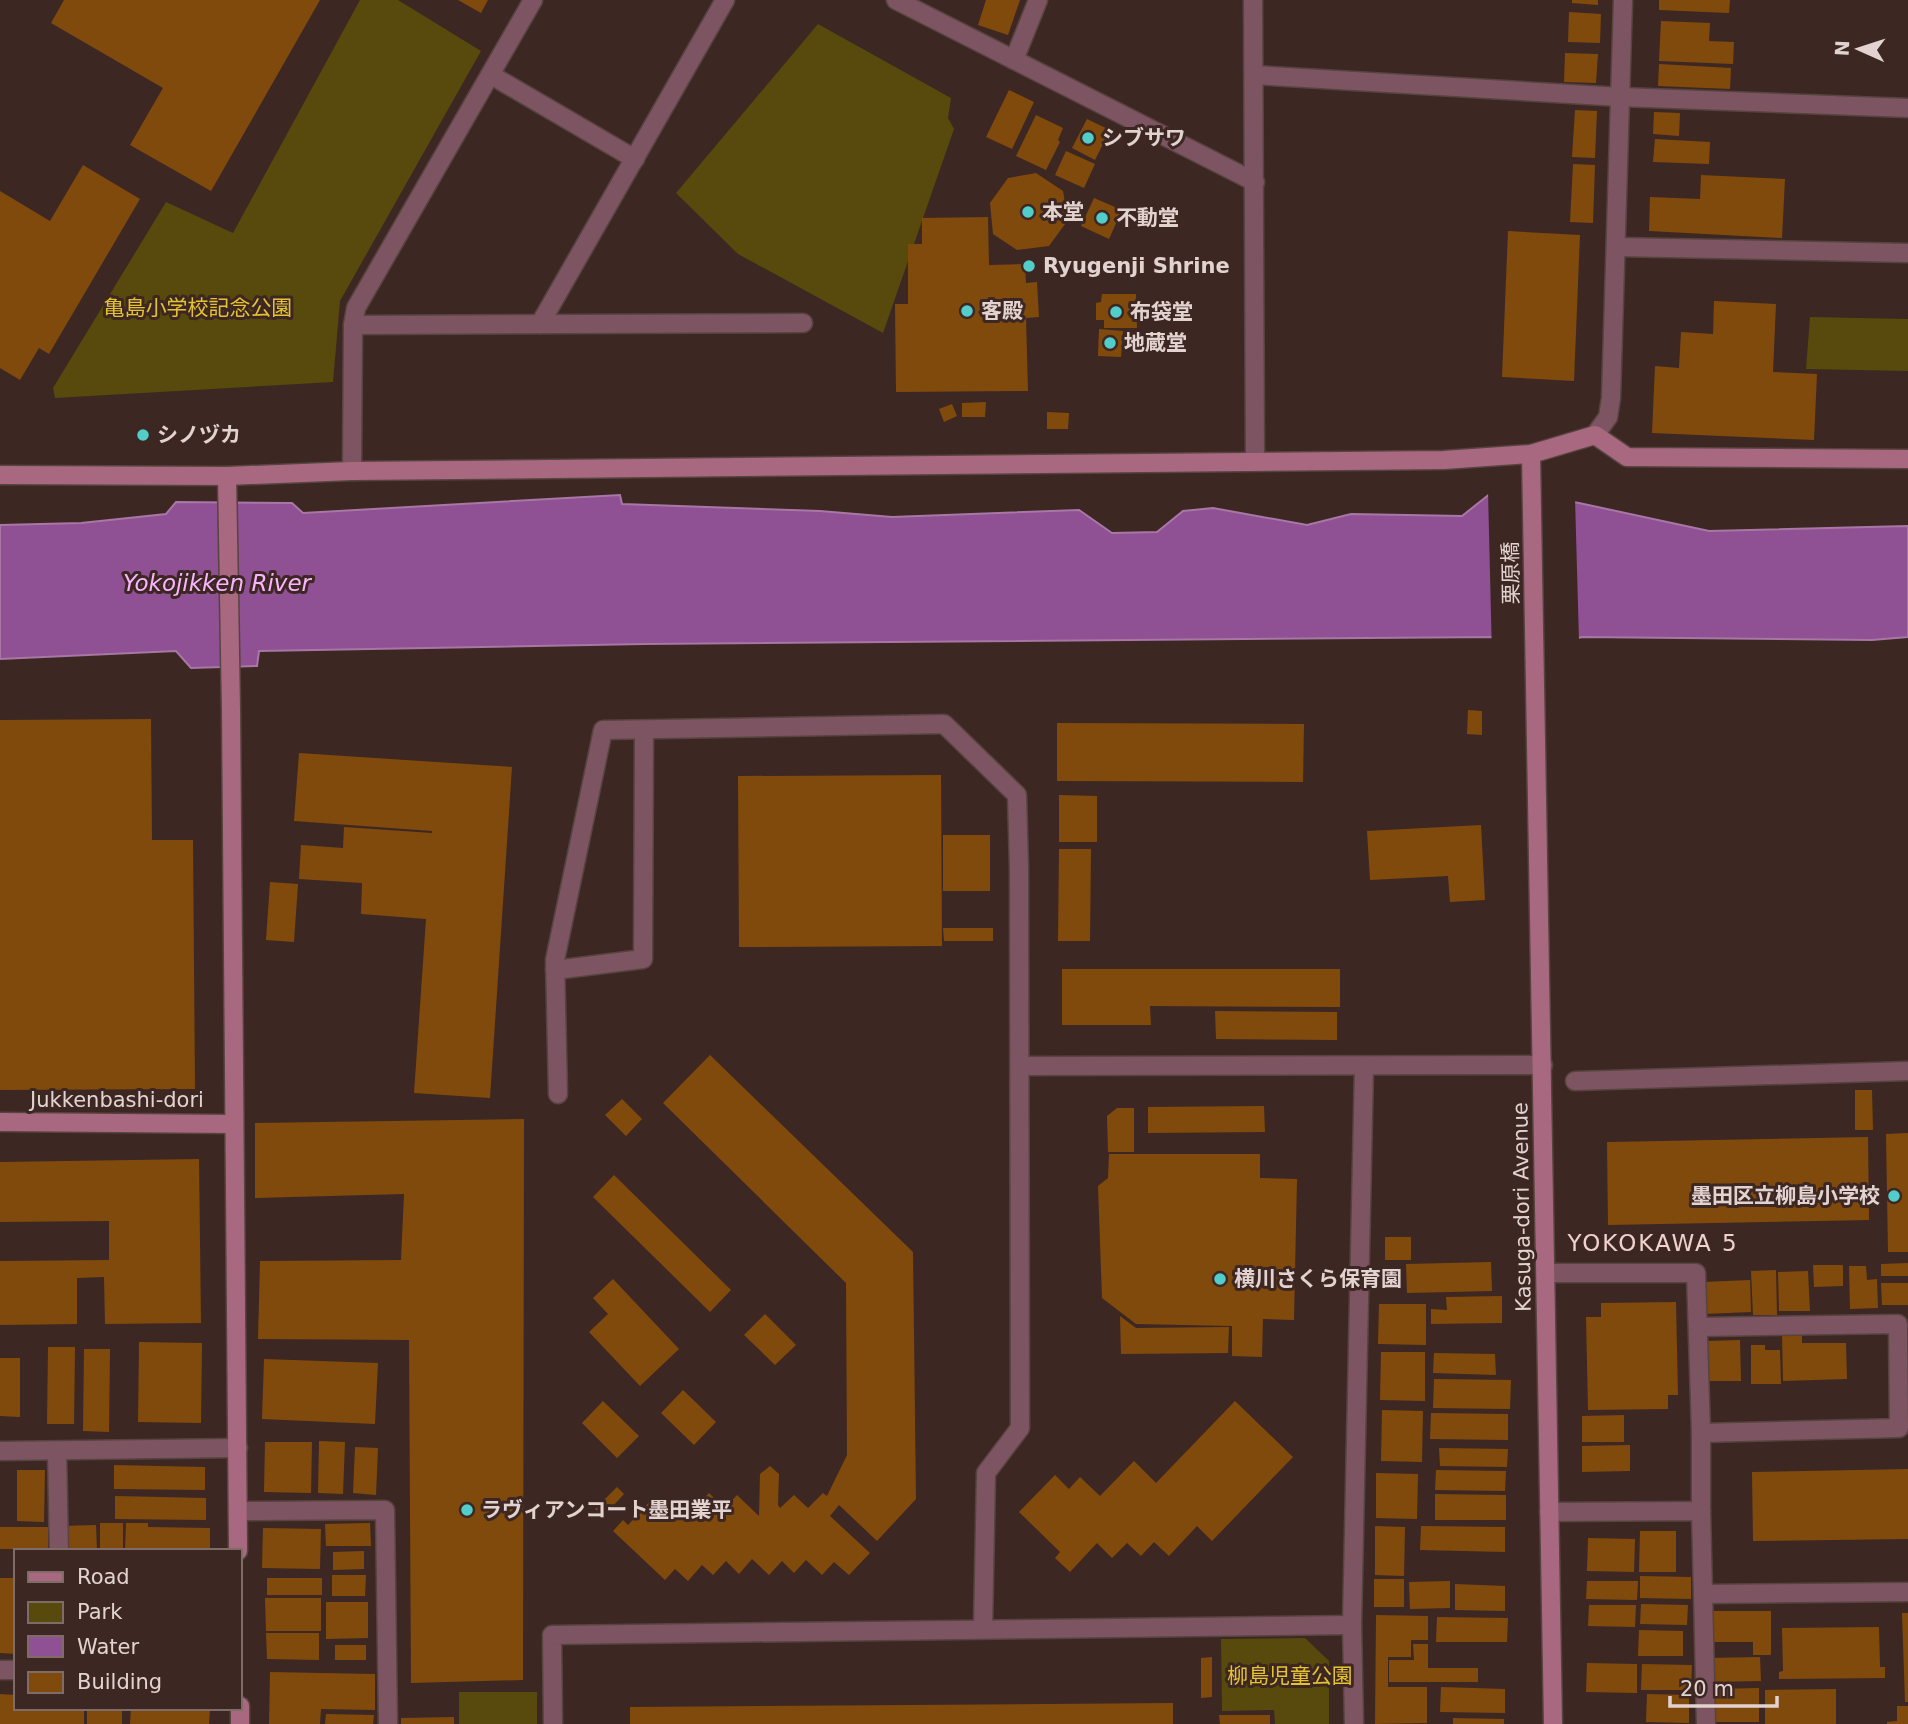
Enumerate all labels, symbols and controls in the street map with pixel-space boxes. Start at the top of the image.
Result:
north arrow [1824,14,1894,84]
text: N [1831,40,1853,57]
place label: シブサワ [1102,126,1186,150]
marker: シブサワ [1080,130,1096,146]
place label: 本堂 [1042,200,1084,224]
marker: 本堂 [1020,204,1036,220]
place label: 不動堂 [1116,206,1179,230]
marker: 不動堂 [1094,210,1110,226]
place label: Ryugenji Shrine [1043,254,1230,278]
marker: Ryugenji Shrine [1021,258,1037,274]
park label: 亀島小学校記念公園 [104,296,293,320]
place label: 客殿 [981,299,1023,323]
place label: 布袋堂 [1130,300,1193,324]
marker: 客殿 [959,303,975,319]
marker: 布袋堂 [1108,304,1124,320]
place label: 地蔵堂 [1124,331,1187,355]
marker: 地蔵堂 [1102,335,1118,351]
place label: シノヅカ [157,423,241,447]
marker: シノヅカ [135,427,151,443]
street label: 栗原橋 [1498,541,1524,605]
water label: Yokojikken River [123,570,313,596]
street label: Jukkenbashi-dori [28,1088,204,1112]
street label: Kasuga-dori Avenue [1508,1102,1536,1312]
place label: 墨田区立柳島小学校 [1691,1184,1880,1208]
marker: 墨田区立柳島小学校 [1886,1188,1902,1204]
district label: YOKOKAWA 5 [1566,1230,1739,1256]
place label: 横川さくら保育園 [1234,1267,1402,1291]
marker: 横川さくら保育園 [1212,1271,1228,1287]
place label: ラヴィアンコート墨田業平 [481,1498,732,1522]
marker: ラヴィアンコート墨田業平 [459,1502,475,1518]
legend [14,1549,242,1710]
text: Road [77,1565,130,1589]
text: Park [77,1600,123,1624]
text: Water [77,1635,139,1659]
park label: 柳島児童公園 [1227,1664,1353,1688]
scale bar [1670,1664,1777,1708]
text: Building [77,1670,162,1694]
text: 20 m [1680,1677,1734,1701]

